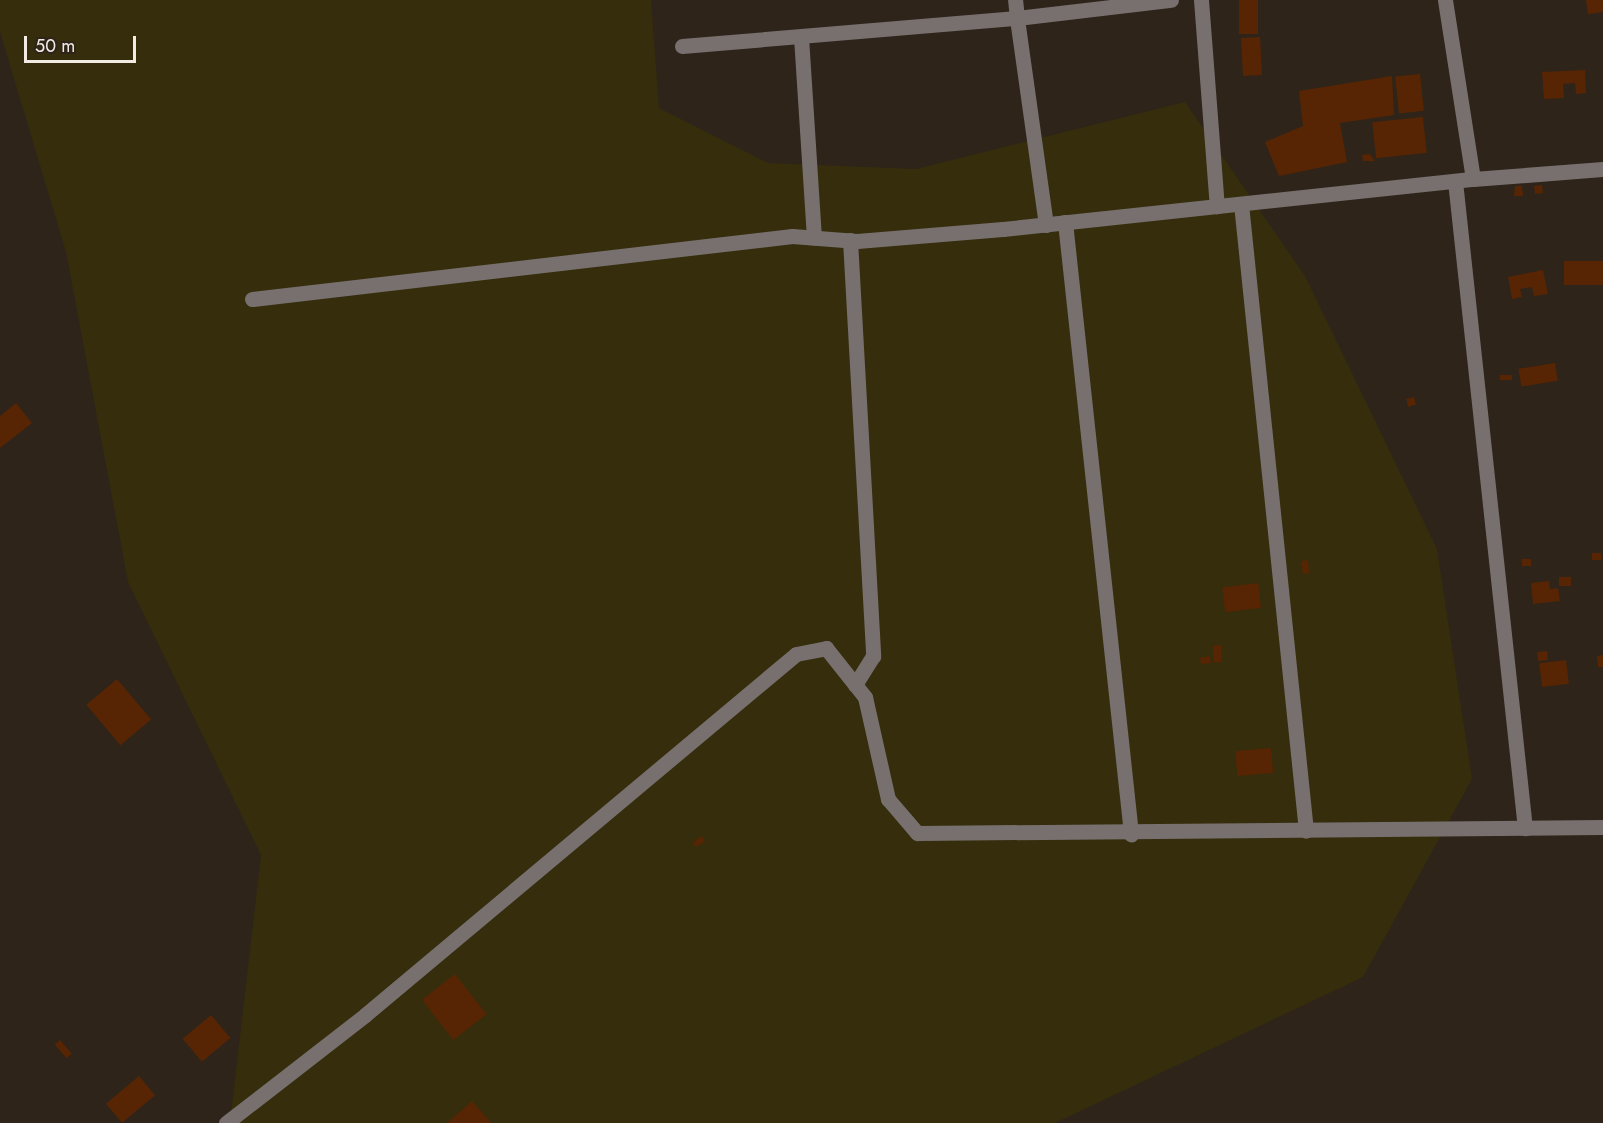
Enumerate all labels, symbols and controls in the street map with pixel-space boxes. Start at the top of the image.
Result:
scale bar [27,24,140,62]
text: 50 m [35,33,75,59]

